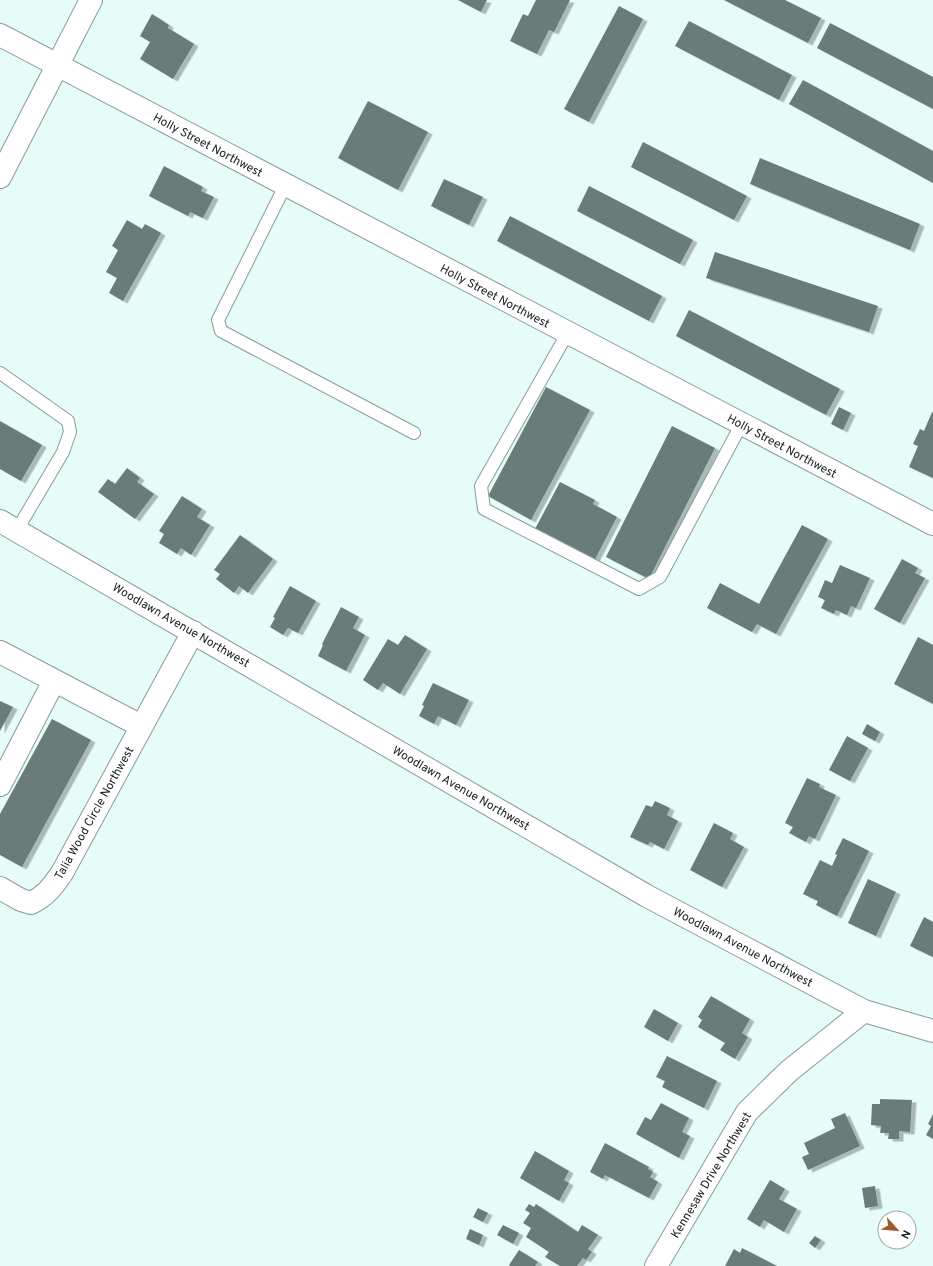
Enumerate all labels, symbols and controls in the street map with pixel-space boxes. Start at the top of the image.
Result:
street label: Holly Street Northwest [150,110,265,182]
street label: Holly Street Northwest [437,261,552,333]
street label: Holly Street Northwest [724,411,839,483]
street label: Woodlawn Avenue Northwest [109,580,252,672]
street label: Woodlawn Avenue Northwest [389,743,532,835]
street label: Talia Wood Circle Northwest [51,744,138,883]
street label: Woodlawn Avenue Northwest [670,904,815,992]
street label: Kennesaw Drive Northwest [668,1109,756,1242]
north arrow [877,1210,917,1250]
text: N [897,1227,913,1241]

